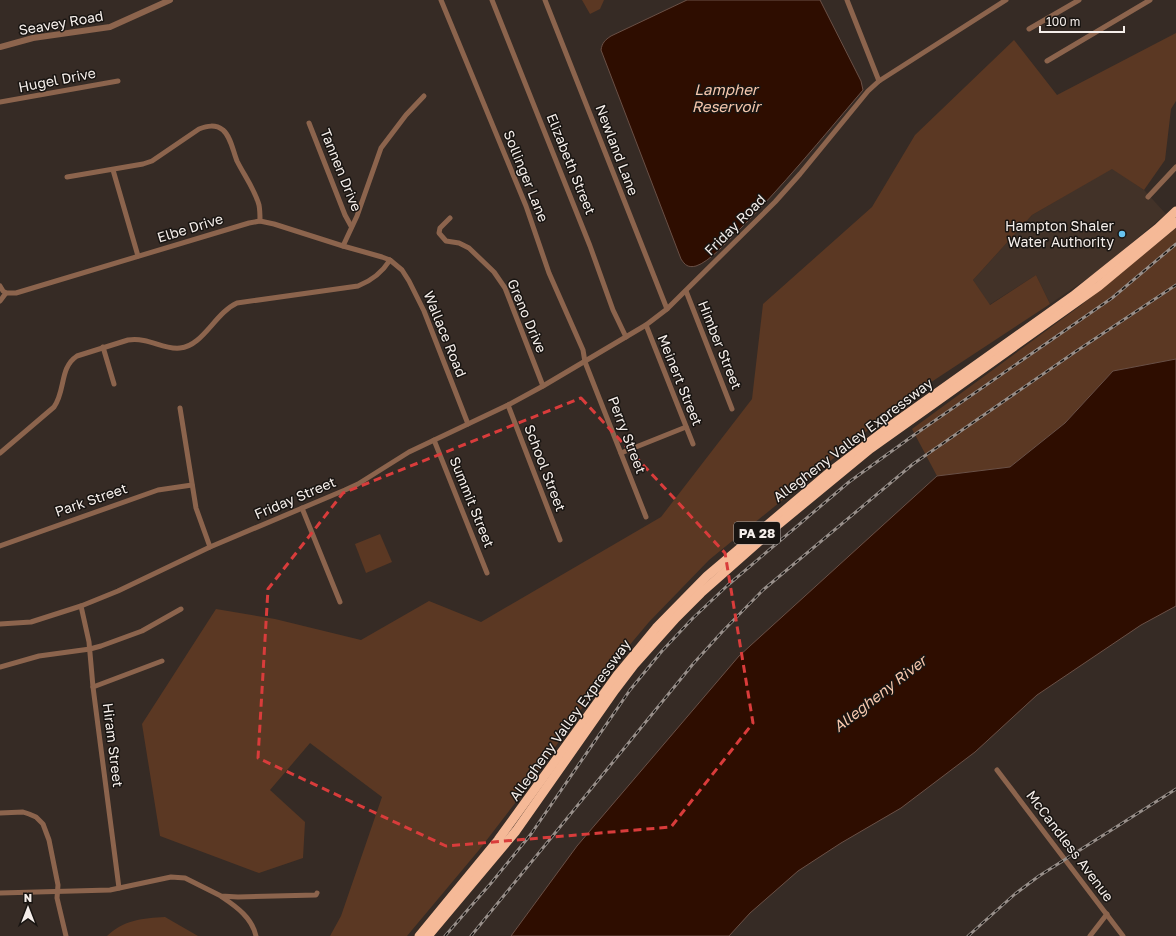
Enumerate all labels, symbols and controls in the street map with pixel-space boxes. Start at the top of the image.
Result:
street label: Seavey Road [17,7,105,38]
scale bar [1040,8,1124,34]
text: 100 m [1046,14,1080,29]
street label: Hugel Drive [17,64,97,95]
water label: Lampher Reservoir [692,80,762,115]
street label: Newland Lane [592,102,643,198]
street label: Elizabeth Street [543,111,600,217]
street label: Tannen Drive [317,126,366,214]
street label: Sollinger Lane [500,128,553,224]
street label: Friday Road [701,191,769,259]
street label: Elbe Drive [155,209,225,246]
place label: Hampton Shaler Water Authority [1005,217,1115,250]
marker: Hampton Shaler Water Authority [1117,229,1127,239]
street label: Greno Drive [504,276,551,355]
street label: Wallace Road [420,288,470,379]
street label: Himber Street [695,298,746,392]
street label: Meinert Street [654,332,706,428]
street label: Allegheny Valley Expressway [770,374,936,505]
street label: Perry Street [605,394,650,476]
street label: School Street [521,422,570,514]
street label: Summit Street [447,454,498,550]
street label: Friday Street [252,473,338,522]
street label: Park Street [52,479,129,520]
road number: PA 28 [734,522,780,544]
street label: Allegheny Valley Expressway [505,636,634,804]
water label: Allegheny River [829,650,932,736]
street label: Hiram Street [100,702,127,788]
street label: McCandless Avenue [1023,787,1118,905]
north arrow [8,888,48,928]
text: N [24,891,32,904]

